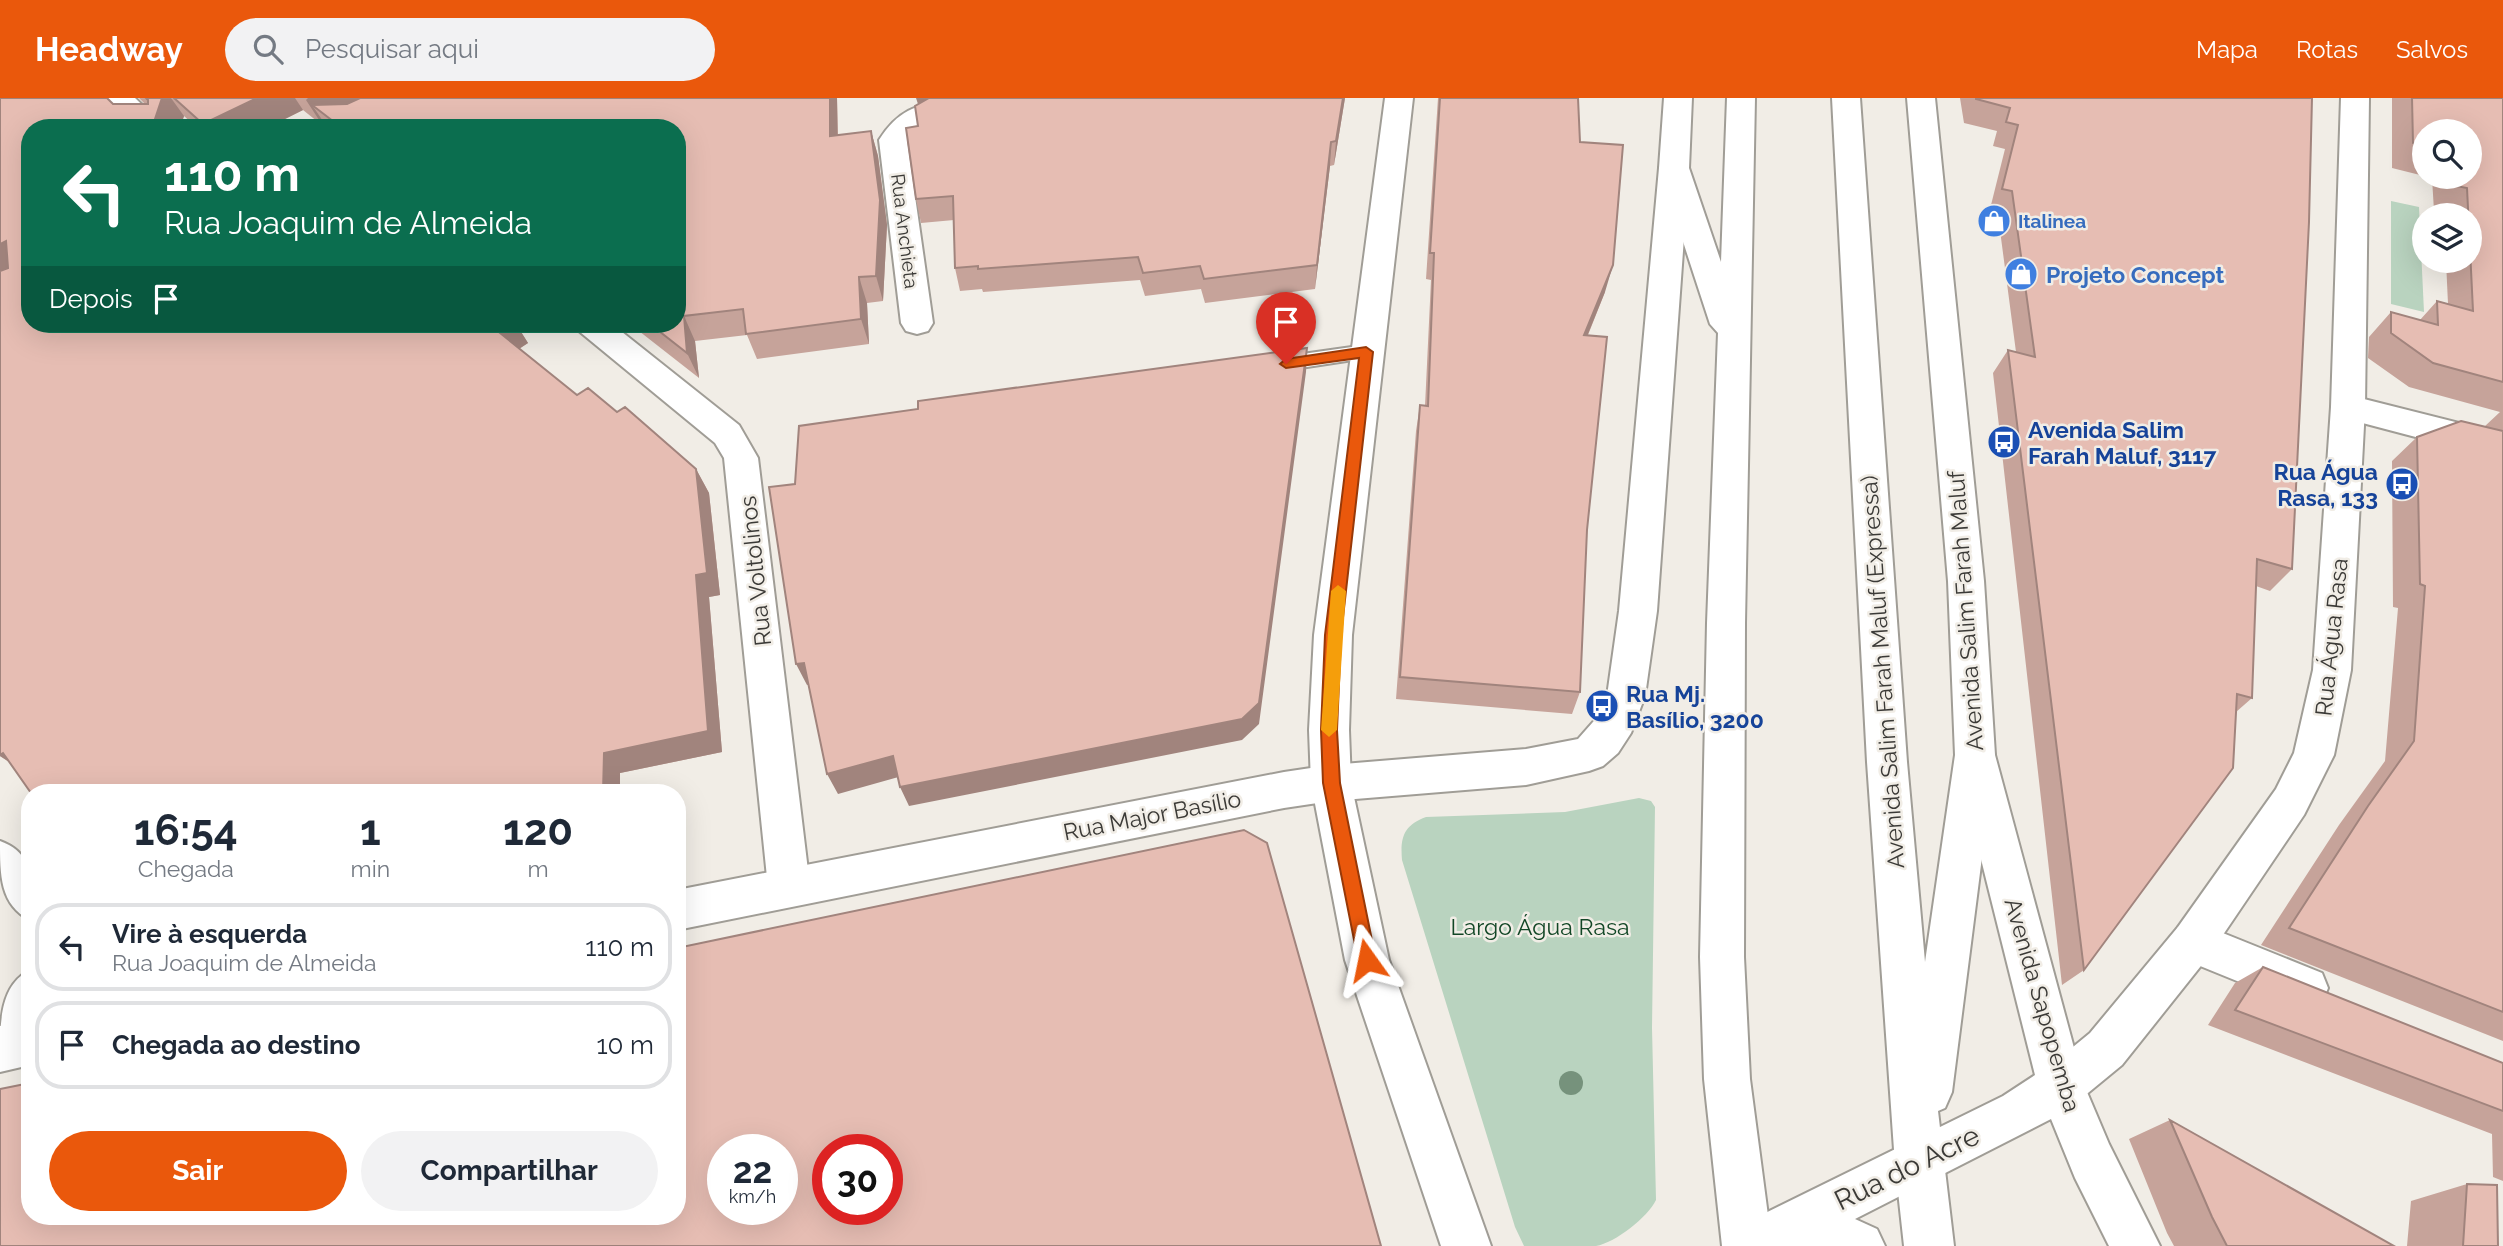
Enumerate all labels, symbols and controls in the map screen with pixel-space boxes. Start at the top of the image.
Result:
search box [225,18,715,81]
text: Headway [35,30,183,69]
icon: search [249,30,287,68]
text: Pesquisar aqui [305,34,479,64]
text: Mapa [2196,35,2258,64]
text: Rotas [2296,35,2358,64]
text: Salvos [2396,35,2468,64]
map controls [2412,119,2482,273]
button: search [2412,119,2482,189]
text: 110 m [164,145,300,202]
icon: left [49,147,140,238]
street label: Rua Anchieta [887,172,923,290]
shop icon: Italinea [1975,202,2013,240]
button: layers [2412,203,2482,273]
text: Rua Joaquim de Almeida [164,204,532,241]
place label: Italinea [2018,210,2086,232]
shop icon: Projeto Concept [2002,255,2040,293]
place label: Projeto Concept [2046,261,2224,288]
icon: arrive [147,280,185,318]
text: Depois [49,284,133,314]
pin [1256,292,1316,364]
icon: arrive [1267,303,1305,341]
place label: Avenida Salim Farah Maluf, 3117 [2028,416,2216,469]
bus stop icon: Avenida Salim Farah Maluf, 3117 [1985,423,2023,461]
place label: Rua Água Rasa, 133 [2274,458,2378,511]
bus stop icon: Rua Água Rasa, 133 [2383,465,2421,503]
street label: Avenida Salim Farah Maluf [1942,469,1988,752]
street label: Avenida Salim Farah Maluf (Expressa) [1855,475,1909,869]
street label: Rua Voltolinos [734,495,776,647]
street label: Rua Água Rasa [2309,557,2353,717]
place label: Rua Mj. Basílio, 3200 [1626,680,1764,733]
bus stop icon: Rua Mj. Basílio, 3200 [1583,687,1621,725]
street label: Rua Major Basílio [1061,785,1243,845]
text: 16:54 [134,806,238,855]
text: 1 [360,806,381,855]
text: 120 [503,806,573,855]
text: Chegada [138,855,234,882]
text: min [351,855,390,882]
text: m [527,855,549,882]
street label: Avenida Sapopemba [2000,895,2086,1115]
park label: Largo Água Rasa [1450,913,1630,940]
text: Vire à esquerda [112,919,307,949]
position arrow [1330,923,1404,997]
icon: left [53,928,91,966]
text: 110 m [585,932,654,962]
text: Rua Joaquim de Almeida [112,949,377,976]
icon: arrive [53,1026,91,1064]
text: Chegada ao destino [112,1030,361,1060]
text: 10 m [596,1030,654,1060]
street label: Rua do Acre [1829,1119,1985,1217]
button: Sair [49,1131,347,1211]
button: Compartilhar [361,1131,658,1211]
speed limit sign: 30 [812,1134,903,1225]
text: 22 [733,1150,772,1191]
text: km/h [729,1186,776,1207]

